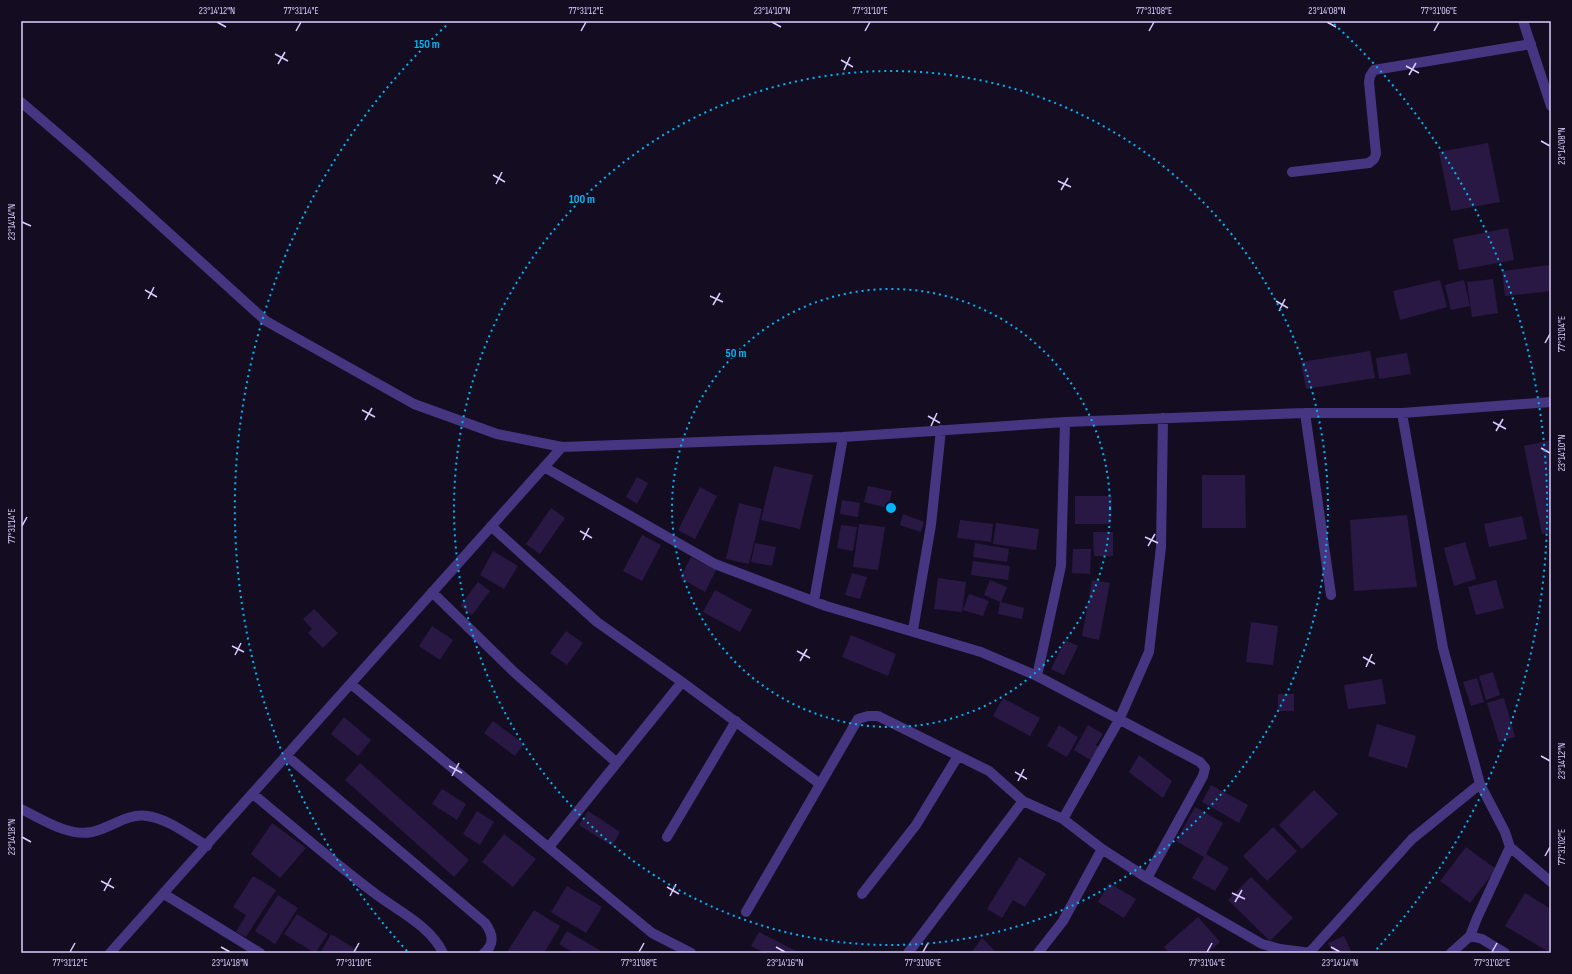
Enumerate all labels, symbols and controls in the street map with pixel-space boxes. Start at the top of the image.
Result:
text: 23°14'12"N [199,5,235,17]
text: 77°31'14"E [283,5,319,17]
text: 77°31'12"E [568,5,604,17]
text: 23°14'10"N [754,5,790,17]
text: 77°31'10"E [852,5,888,17]
text: 77°31'08"E [1136,5,1172,17]
text: 23°14'08"N [1308,5,1346,17]
text: 77°31'06"E [1421,5,1457,17]
text: 150 m [414,37,440,52]
text: 23°14'08"N [1556,127,1568,165]
text: 100 m [569,192,595,207]
text: 23°14'14"N [6,204,18,240]
text: 77°31'04"E [1556,316,1568,352]
text: 50 m [726,346,746,361]
text: 23°14'10"N [1556,435,1568,471]
centre of rings [884,501,898,515]
text: 77°31'14"E [6,508,18,544]
text: 23°14'12"N [1556,743,1568,779]
text: 23°14'18"N [6,819,18,855]
text: 77°31'02"E [1556,829,1568,865]
text: 77°31'12"E [52,957,88,969]
text: 23°14'18"N [212,957,248,969]
text: 77°31'10"E [336,957,372,969]
text: 77°31'08"E [621,957,657,969]
text: 23°14'16"N [767,957,803,969]
text: 77°31'06"E [905,957,941,969]
text: 77°31'04"E [1189,957,1225,969]
text: 23°14'14"N [1322,957,1358,969]
text: 77°31'02"E [1474,957,1510,969]

